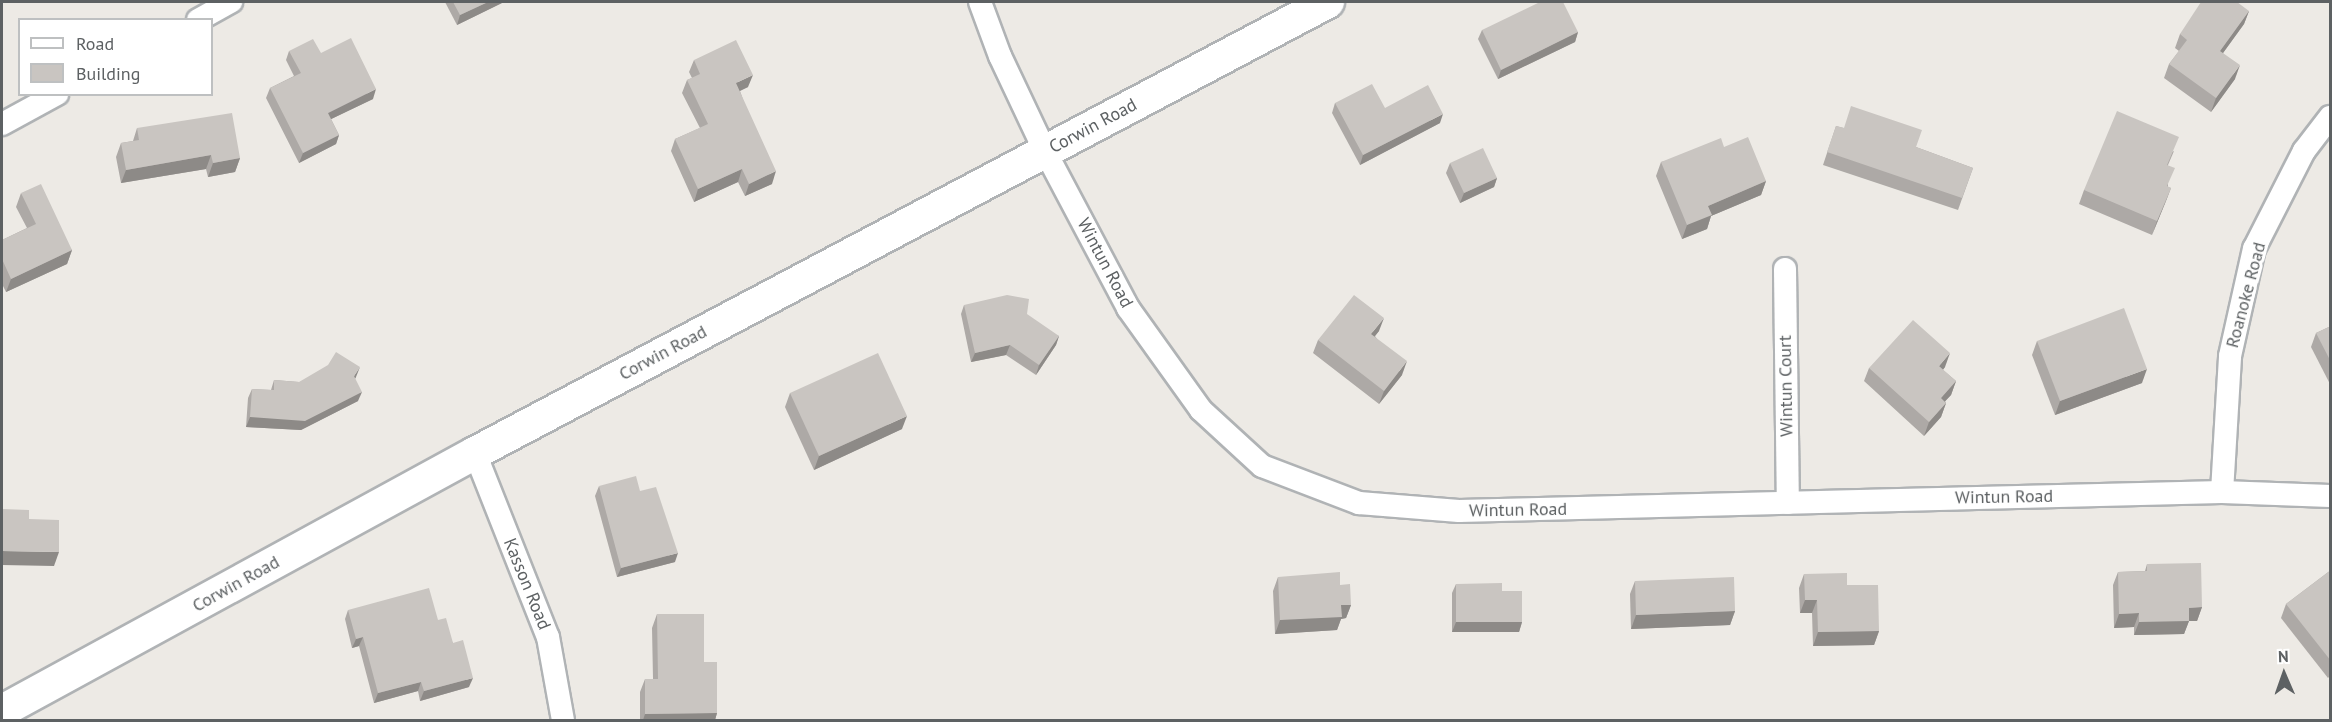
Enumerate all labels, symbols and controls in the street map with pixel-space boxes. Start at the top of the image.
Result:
legend [18,18,213,96]
text: Road [76,32,114,55]
text: Building [76,62,140,85]
street label: Corwin Road [1045,94,1141,158]
street label: Wintun Road [1072,215,1138,311]
street label: Roanoke Road [2222,240,2270,350]
street label: Corwin Road [615,321,711,385]
street label: Wintun Court [1774,335,1798,437]
street label: Wintun Road [1955,485,2053,509]
street label: Wintun Road [1469,498,1567,522]
street label: Kasson Road [499,535,555,633]
street label: Corwin Road [189,551,283,617]
north arrow [2254,644,2314,704]
text: N [2278,646,2289,666]

